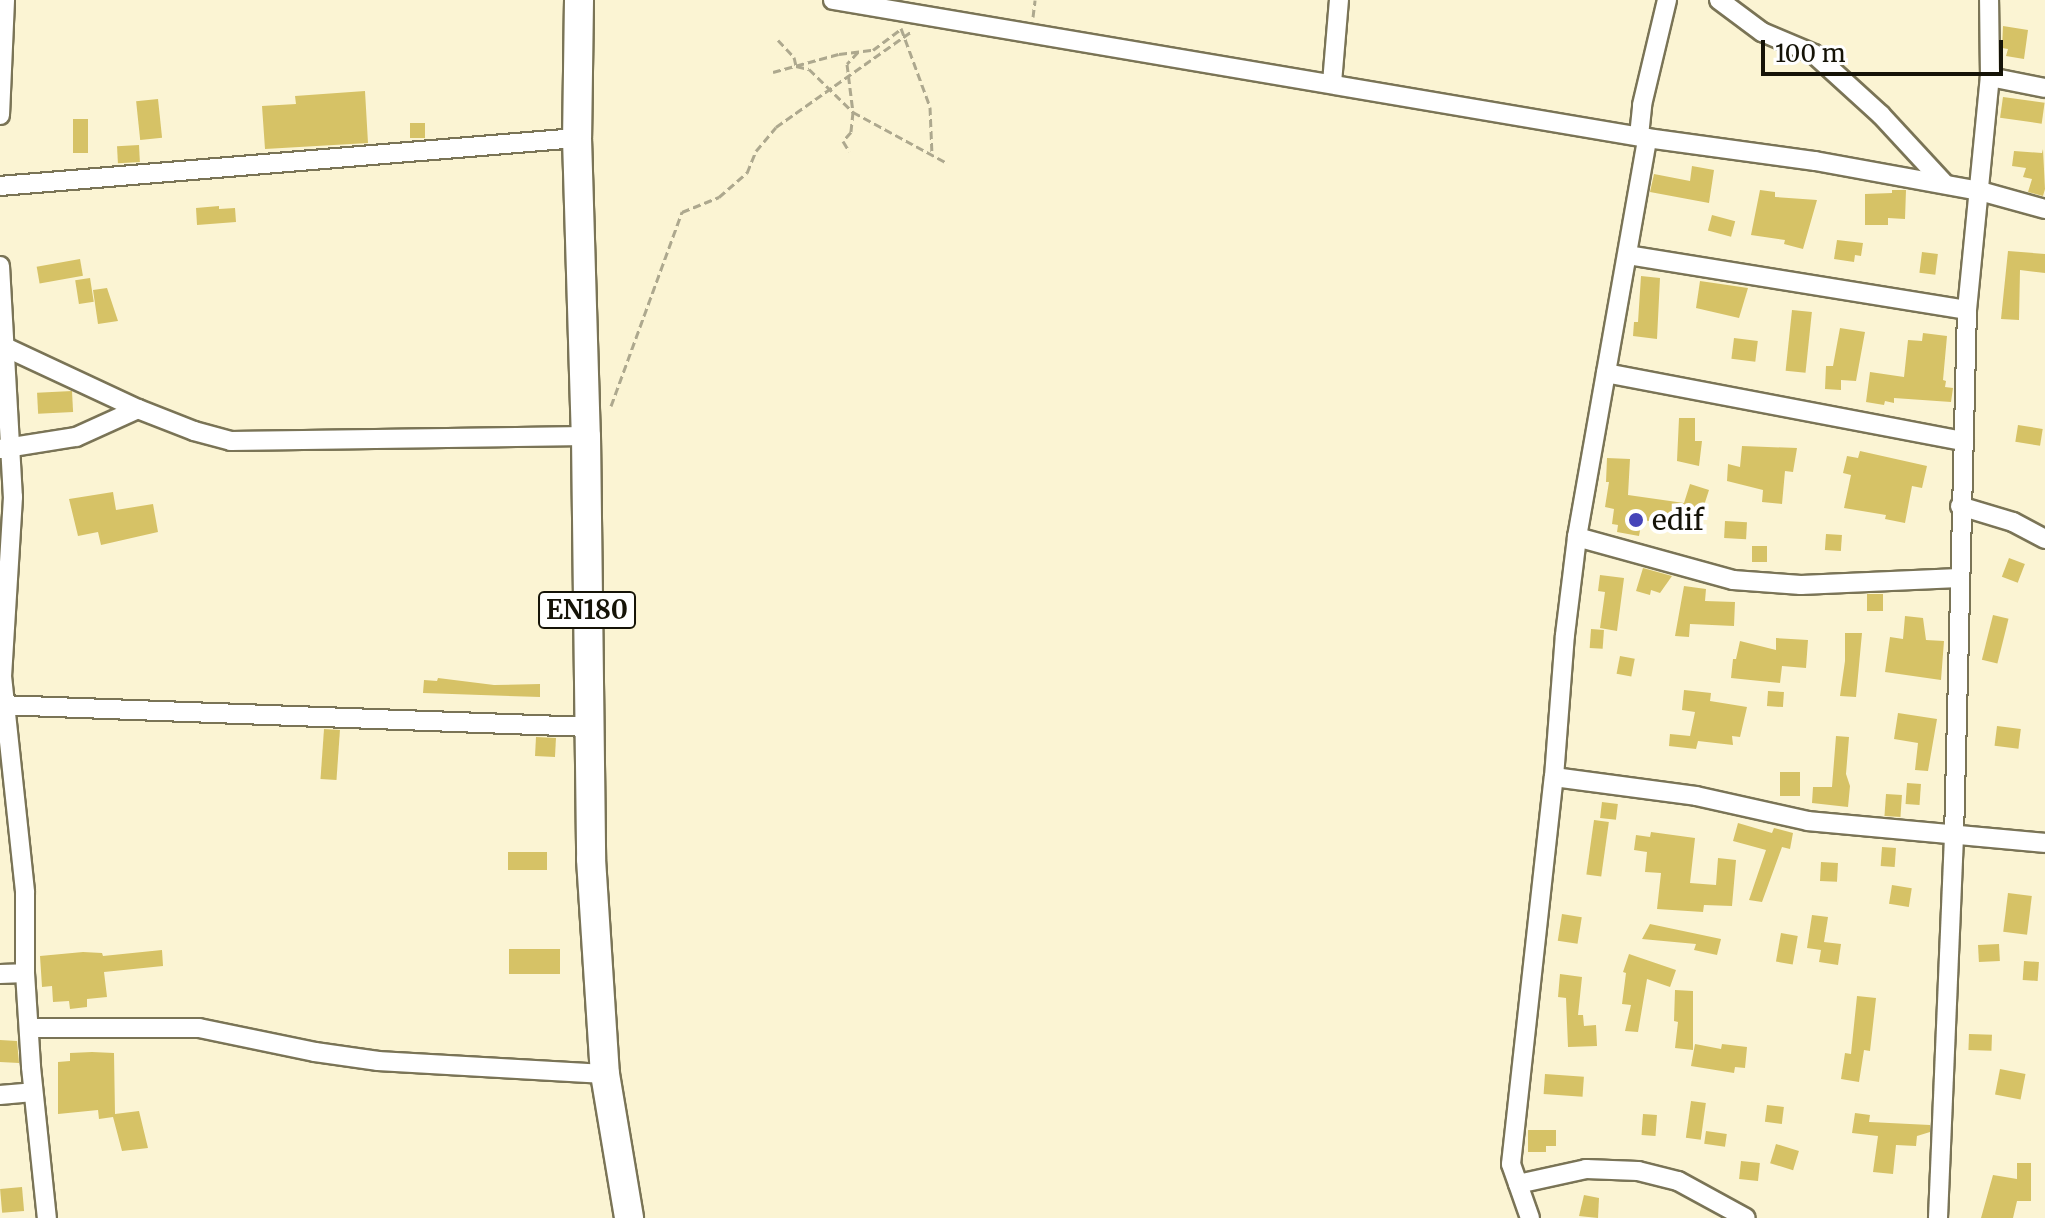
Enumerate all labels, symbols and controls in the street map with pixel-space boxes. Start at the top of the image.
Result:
scale bar [1765,24,2007,74]
text: 100 m [1775,38,1845,69]
place label: edif [1652,503,1704,537]
marker: edif [1627,511,1645,529]
road number: EN180 [537,588,637,632]

